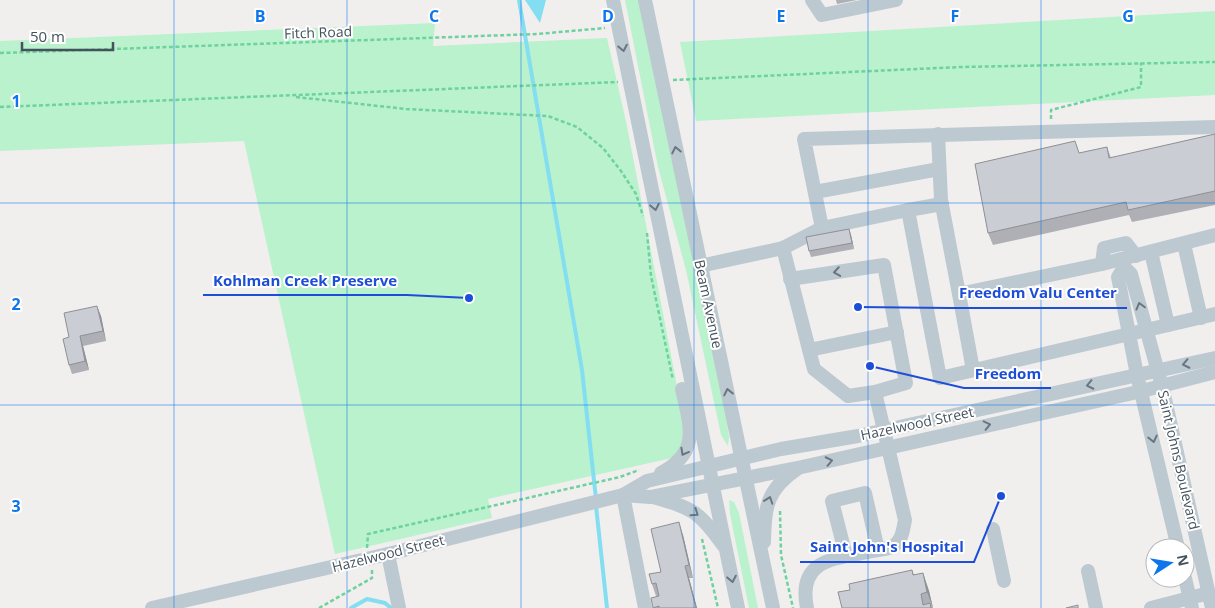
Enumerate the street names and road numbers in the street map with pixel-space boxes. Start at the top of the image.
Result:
street label: Fitch Road [284,21,352,43]
street label: Beam Avenue [690,258,728,350]
street label: Saint Johns Boulevard [1154,388,1204,532]
street label: Hazelwood Street [859,402,975,444]
street label: Hazelwood Street [330,530,446,576]

